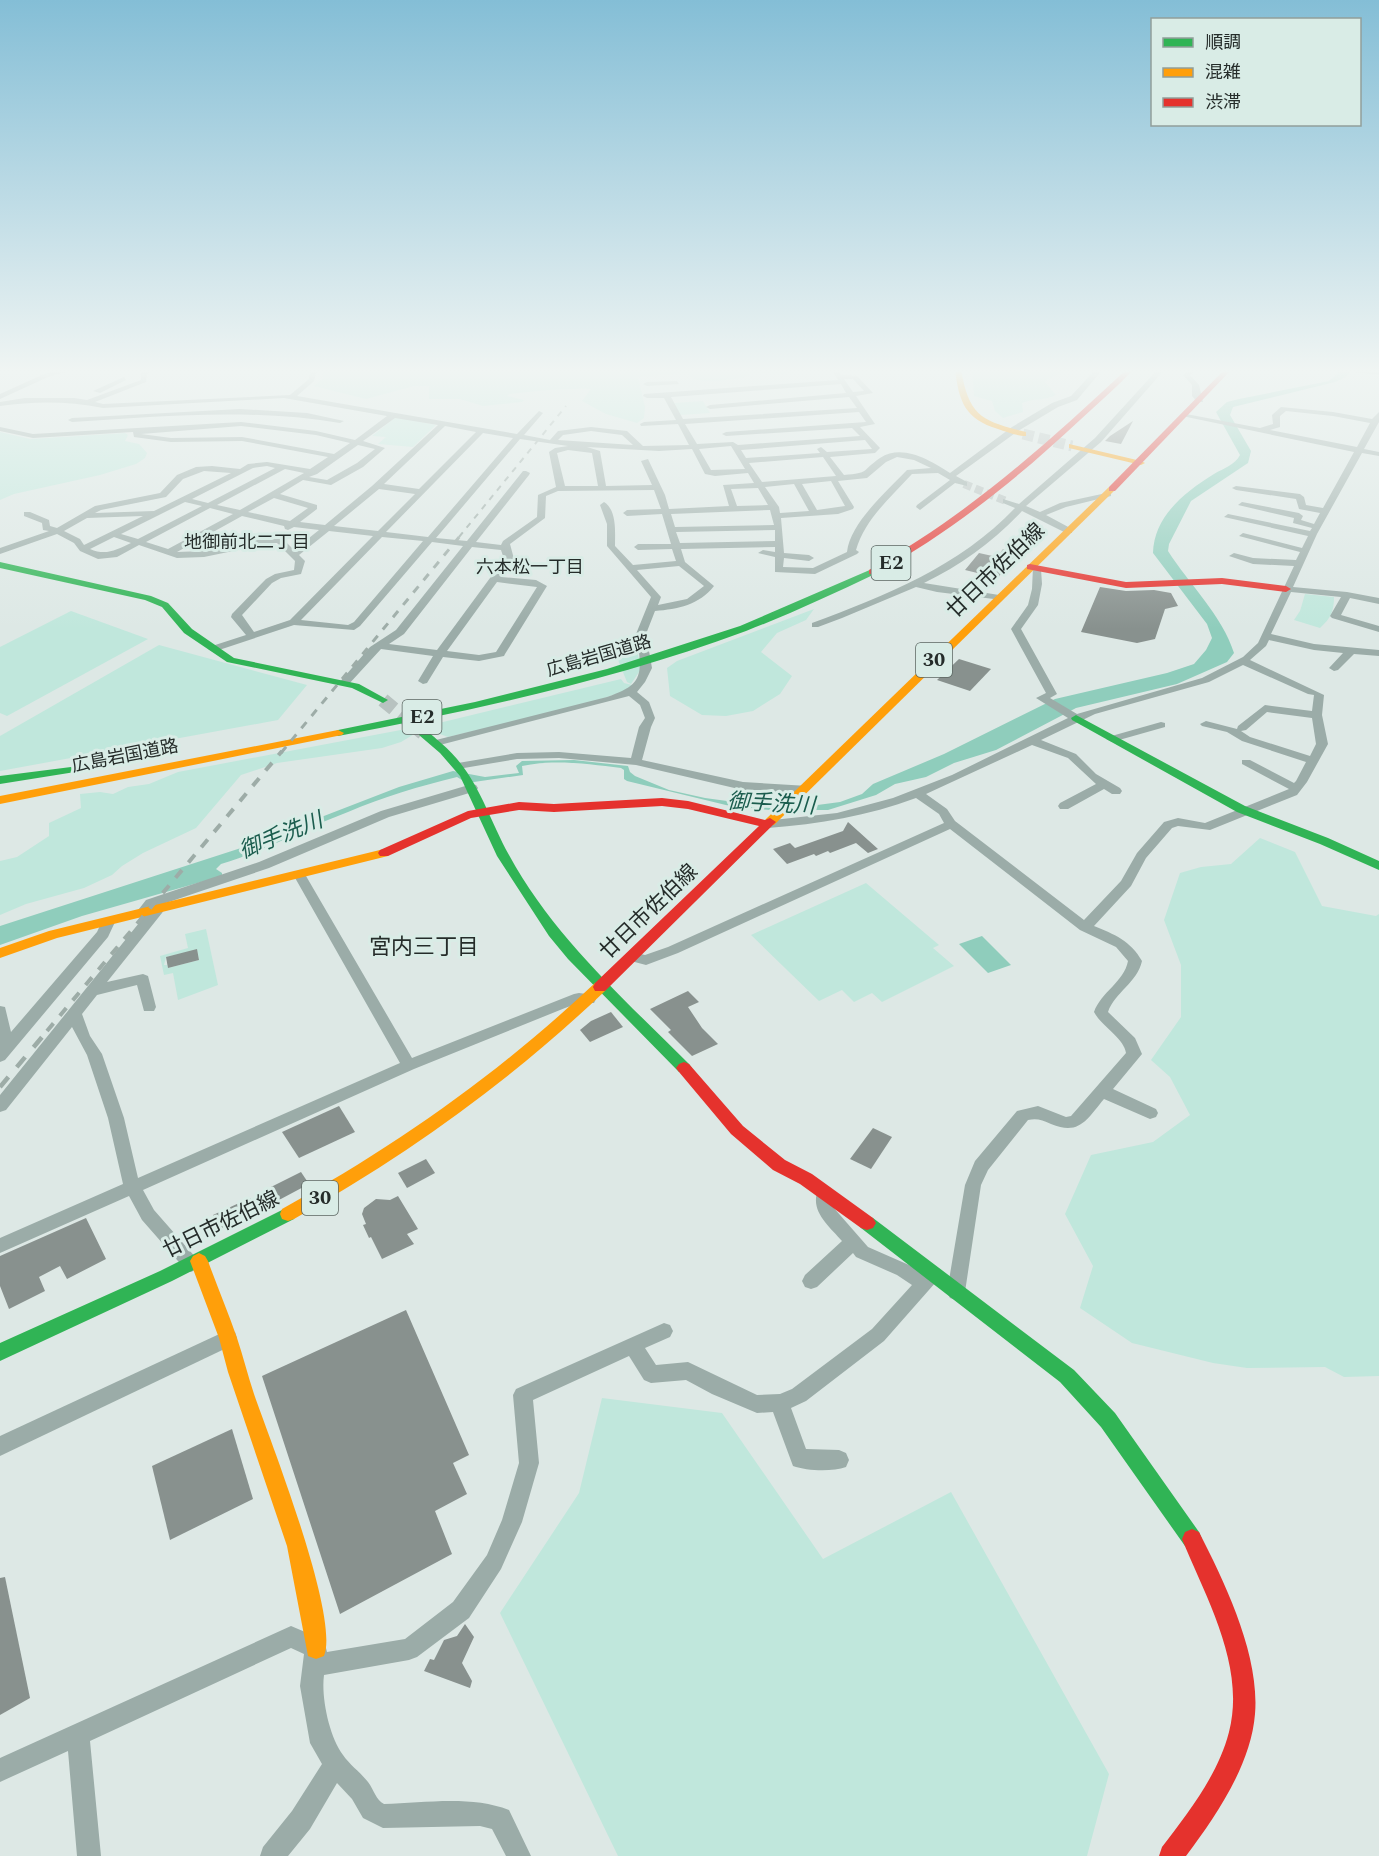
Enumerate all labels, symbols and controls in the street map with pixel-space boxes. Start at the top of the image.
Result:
legend [1151,18,1361,126]
text: 順調 [1205,29,1241,56]
text: 混雑 [1205,59,1241,86]
text: 渋滞 [1205,89,1241,116]
street label: 廿日市佐伯線 [940,516,1052,626]
district label: 地御前北二丁目 [184,529,310,556]
road number: E2 [872,546,910,580]
district label: 六本松一丁目 [476,554,584,581]
street label: 広島岩国道路 [543,628,655,684]
road number: 30 [916,643,952,677]
road number: E2 [402,700,442,734]
street label: 広島岩国道路 [69,732,181,780]
water label: 御手洗川 [726,785,818,823]
water label: 御手洗川 [234,803,330,868]
street label: 廿日市佐伯線 [593,857,705,967]
district label: 宮内三丁目 [369,931,479,964]
road number: 30 [302,1181,338,1215]
street label: 廿日市佐伯線 [157,1183,285,1267]

